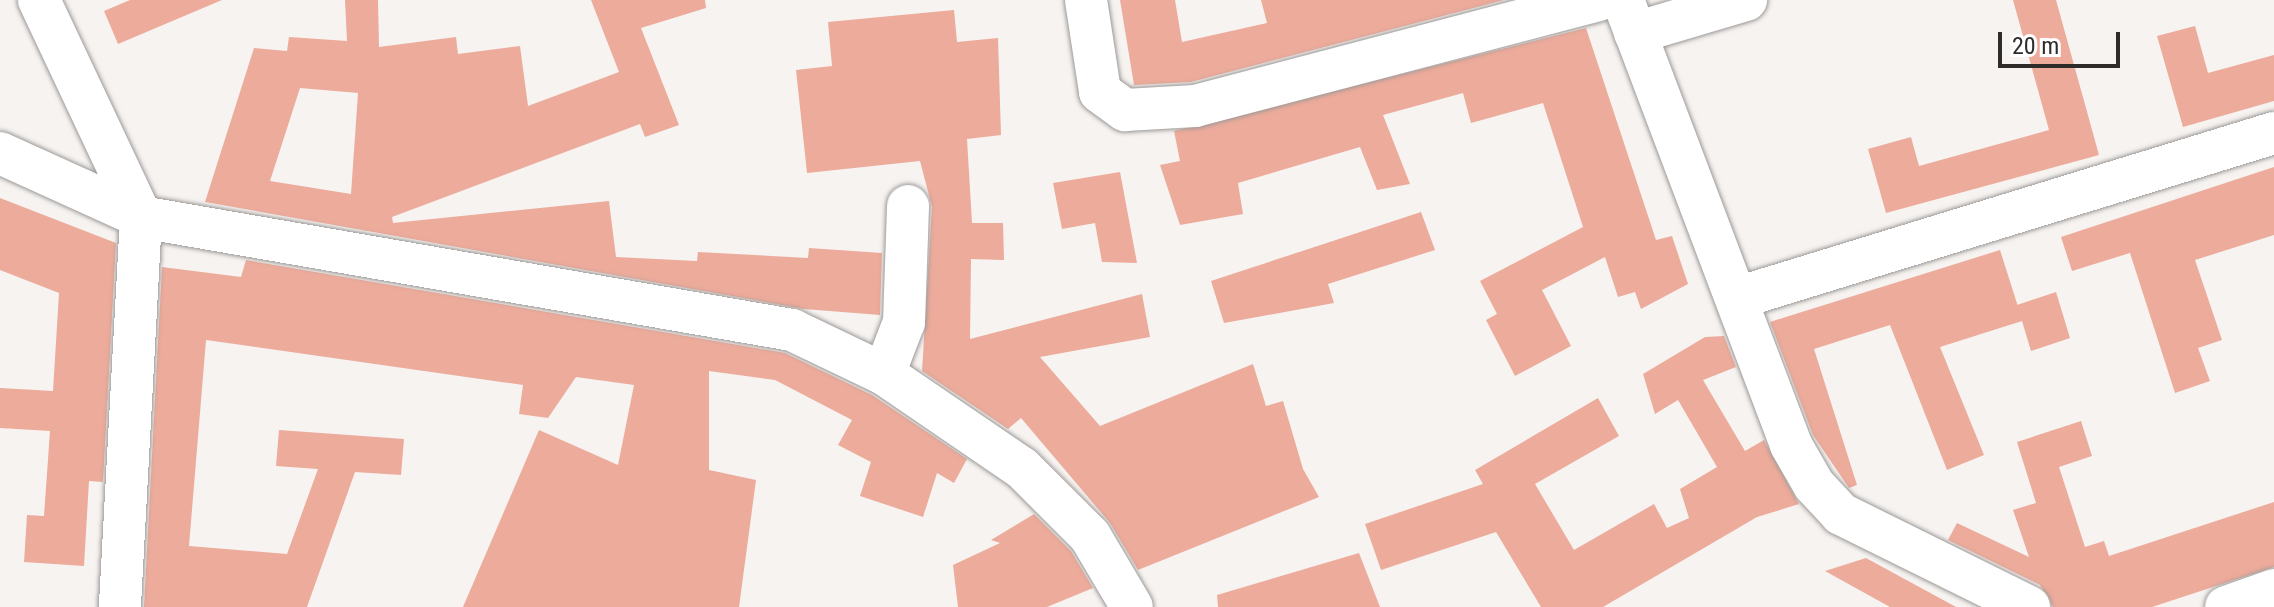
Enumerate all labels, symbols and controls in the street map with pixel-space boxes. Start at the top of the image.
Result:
scale bar [2002,16,2124,66]
text: 20 m [2012,32,2059,60]

